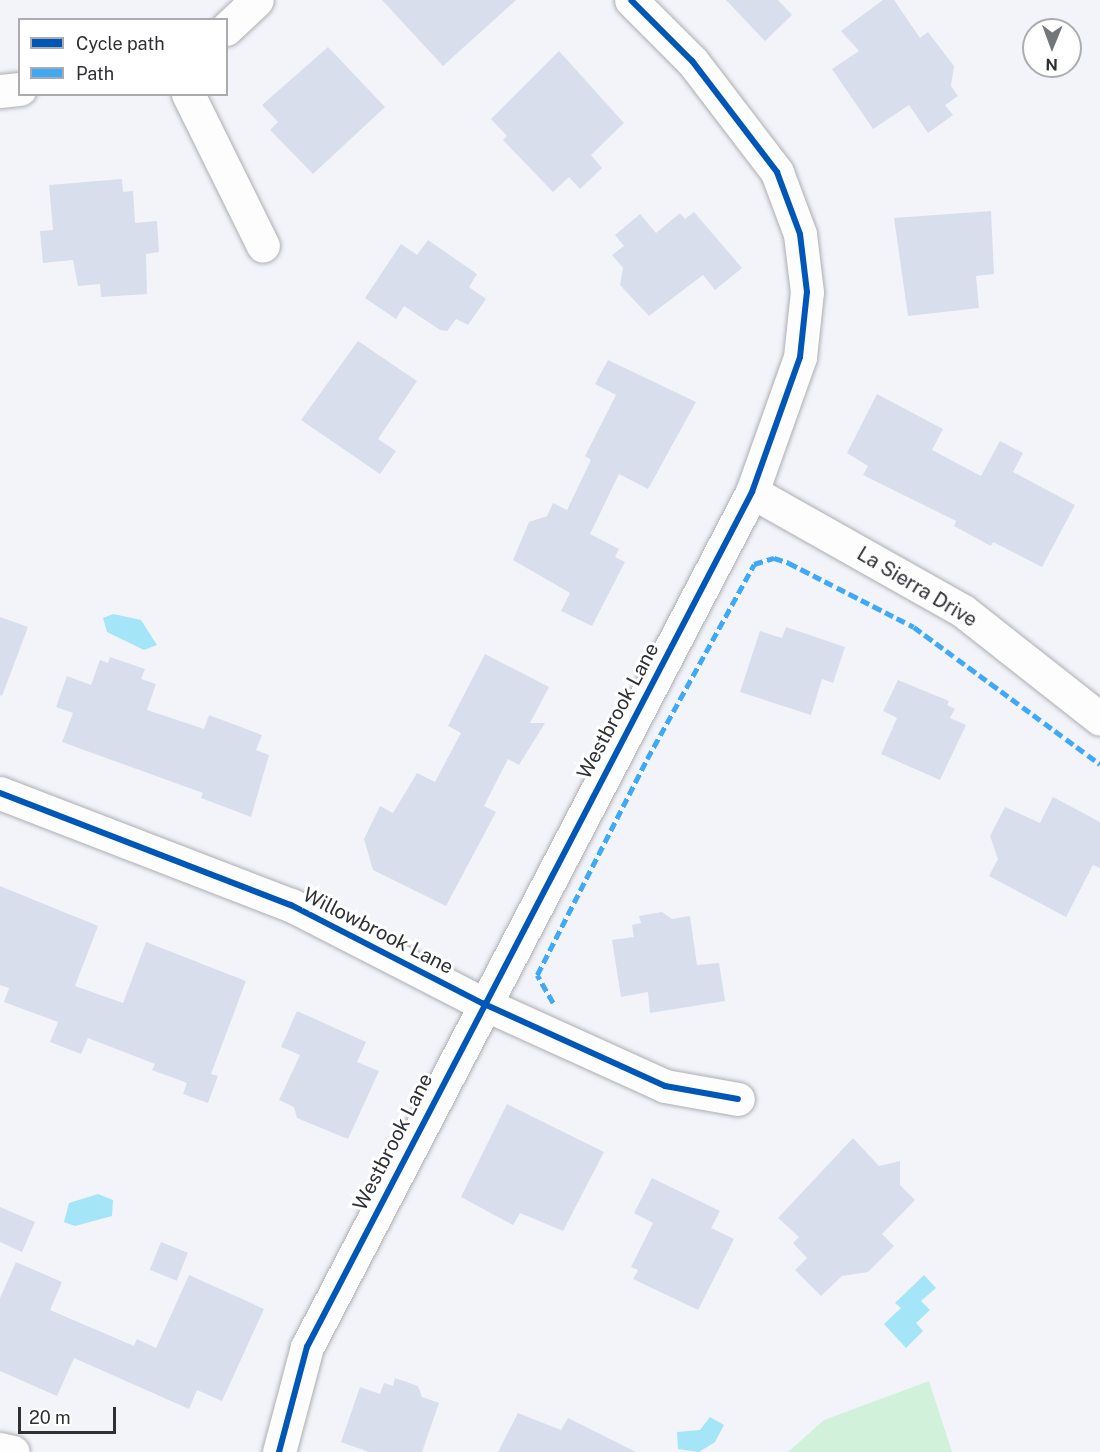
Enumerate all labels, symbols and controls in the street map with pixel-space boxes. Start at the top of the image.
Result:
legend [18,18,228,96]
north arrow [1022,18,1082,78]
text: Cycle path [76,33,165,54]
text: N [1045,55,1058,74]
text: Path [76,63,114,84]
street label: La Sierra Drive [853,542,981,632]
street label: Westbrook Lane [572,639,664,783]
street label: Willowbrook Lane [299,883,457,979]
street label: Westbrook Lane [348,1069,438,1215]
scale bar [21,1395,118,1433]
text: 20 m [29,1407,71,1428]

